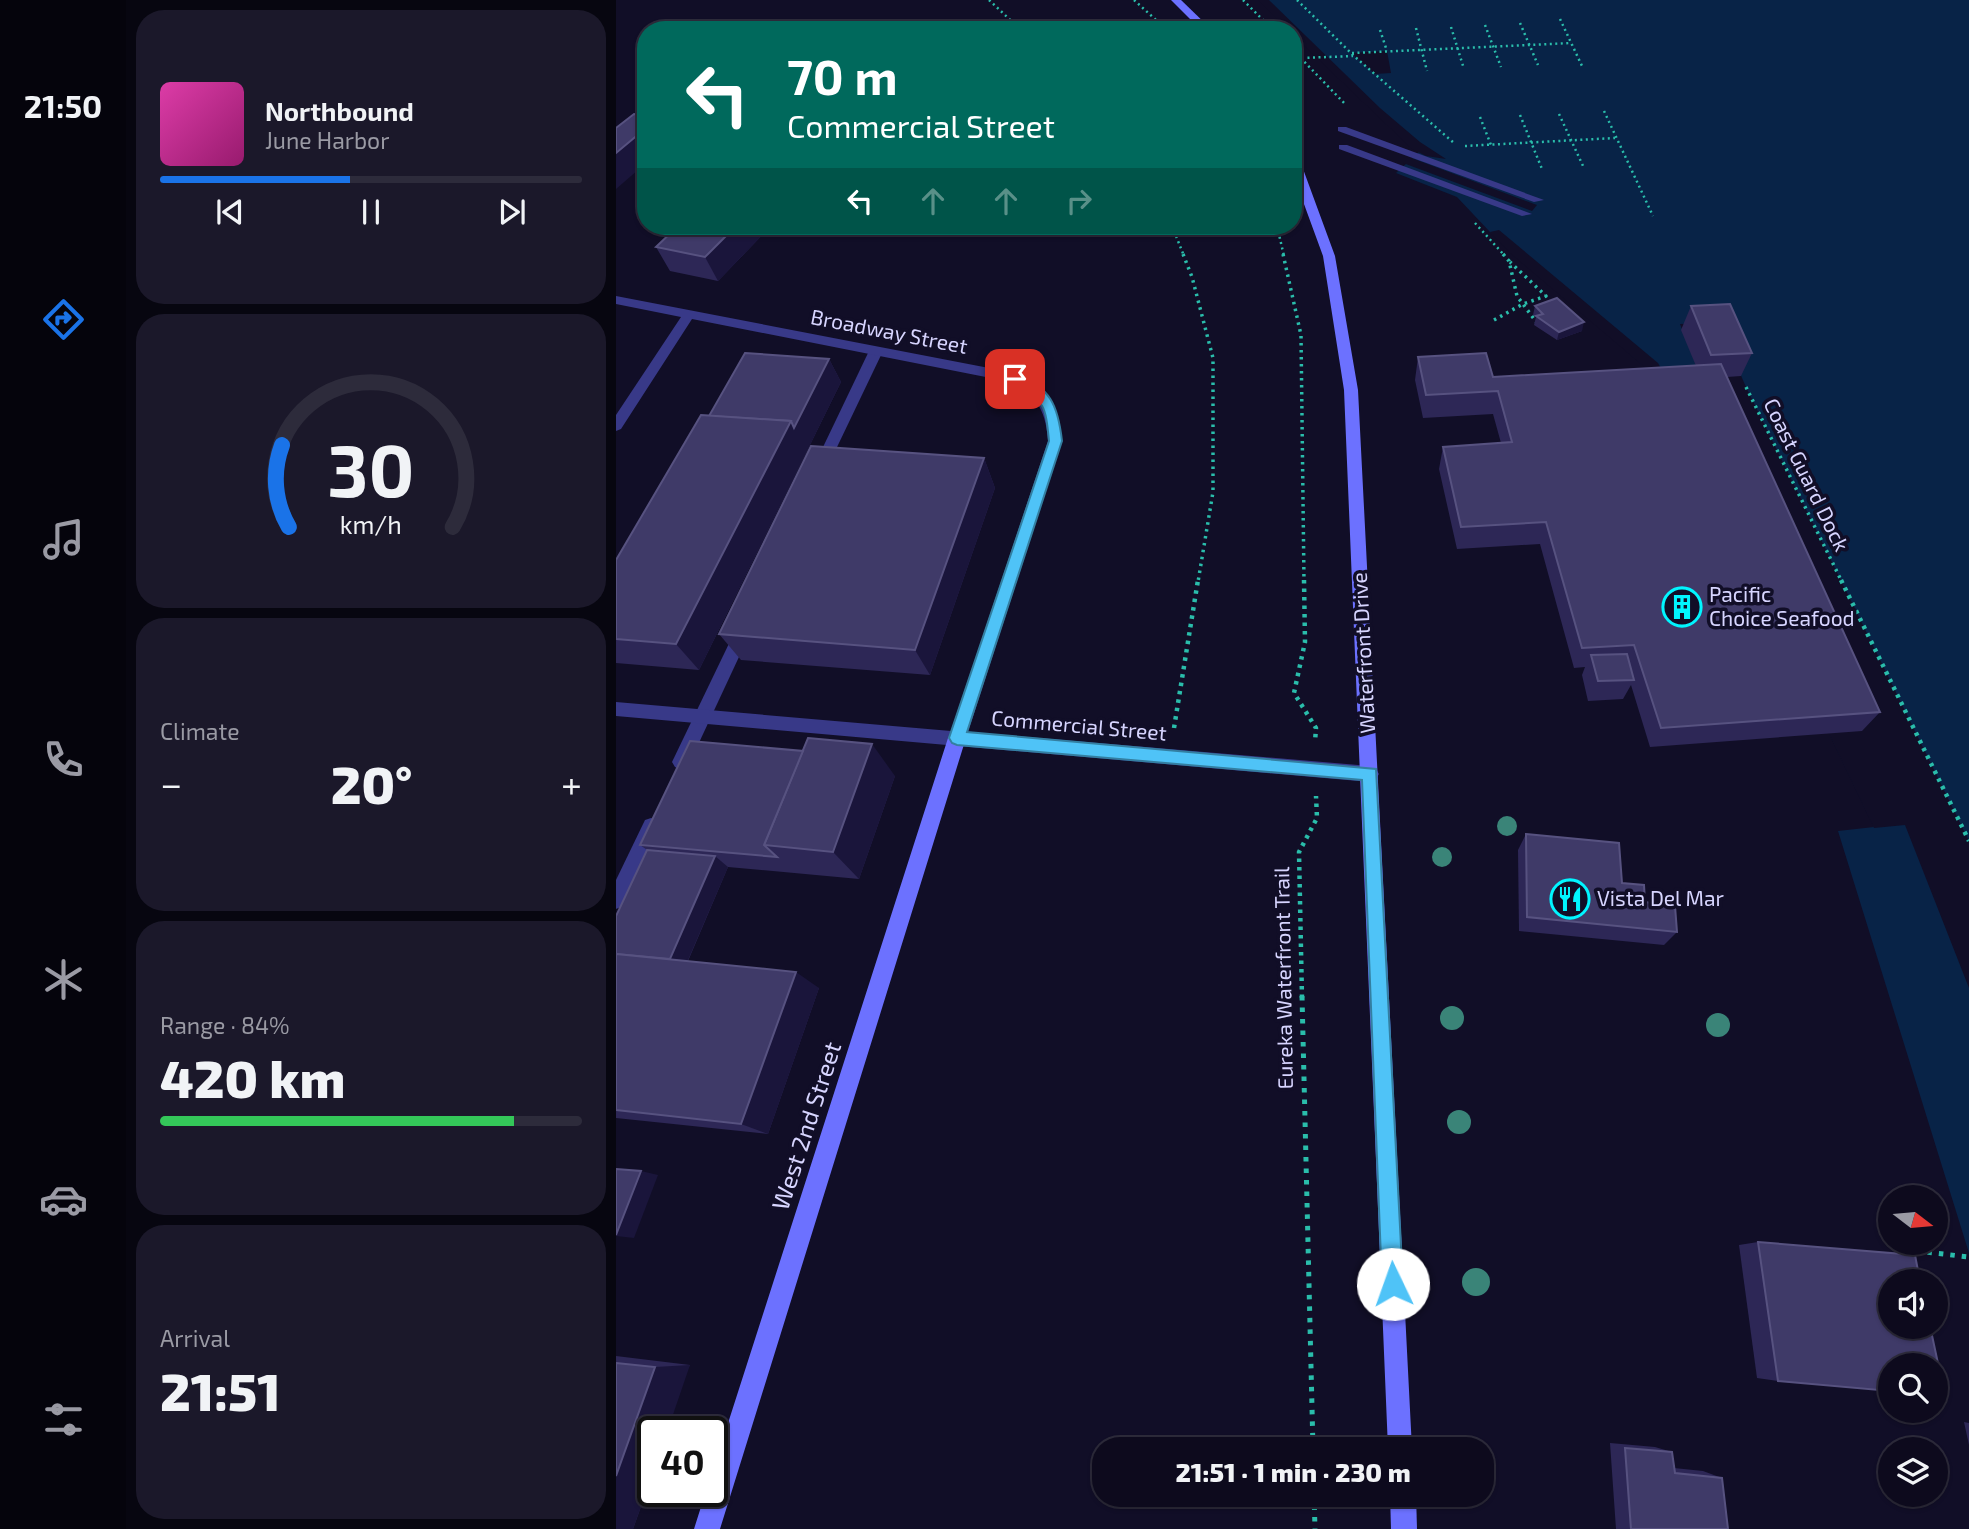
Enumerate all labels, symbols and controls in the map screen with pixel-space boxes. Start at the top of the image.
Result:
text: 70 m [787,46,898,105]
icon: left [672,49,763,140]
text: 21:50 [24,86,102,124]
text: Northbound [265,95,414,126]
text: Commercial Street [787,106,1055,144]
text: June Harbor [265,126,389,154]
icon: left [841,182,879,220]
icon: ahead [914,182,952,220]
icon: ahead [987,182,1025,220]
icon: right [1060,182,1098,220]
icon: previous [211,193,249,231]
icon: pause [352,193,390,231]
icon: next [493,193,531,231]
icon: directions [39,295,88,344]
street label: Broadway Street [809,303,970,358]
pin [985,349,1045,409]
icon: arrive [996,360,1034,398]
street label: Coast Guard Dock [1759,394,1855,555]
text: 30 [327,424,415,512]
text: km/h [340,508,402,538]
icon: music [39,515,88,564]
street label: Waterfront Drive [1346,572,1379,734]
place label: Pacific Choice Seafood [1709,581,1855,630]
building icon: Pacific Choice Seafood [1661,586,1703,628]
street label: Commercial Street [990,704,1168,745]
text: Climate [160,717,240,745]
icon: phone [39,735,88,784]
text: 20° [331,752,412,814]
text: − [160,760,182,806]
text: + [561,760,582,806]
street label: Eureka Waterfront Trail [1268,866,1297,1090]
restaurant icon: Vista Del Mar [1549,878,1591,920]
place label: Vista Del Mar [1597,885,1724,910]
icon: climate [39,955,88,1004]
text: Range · 84% [160,1011,290,1039]
street label: West 2nd Street [765,1038,846,1213]
text: 420 km [160,1046,346,1108]
icon: car [39,1175,88,1224]
north arrow [1878,1185,1948,1255]
map controls [1878,1185,1948,1507]
position arrow [1356,1247,1430,1321]
button: sound [1878,1269,1948,1339]
text: Arrival [160,1324,230,1352]
button: search [1878,1353,1948,1423]
text: 21:51 [160,1359,281,1421]
icon: filters [39,1395,88,1444]
speed limit sign: 40 [637,1416,728,1507]
button: layers [1878,1437,1948,1507]
text: 21:51 · 1 min · 230 m [1175,1456,1411,1487]

